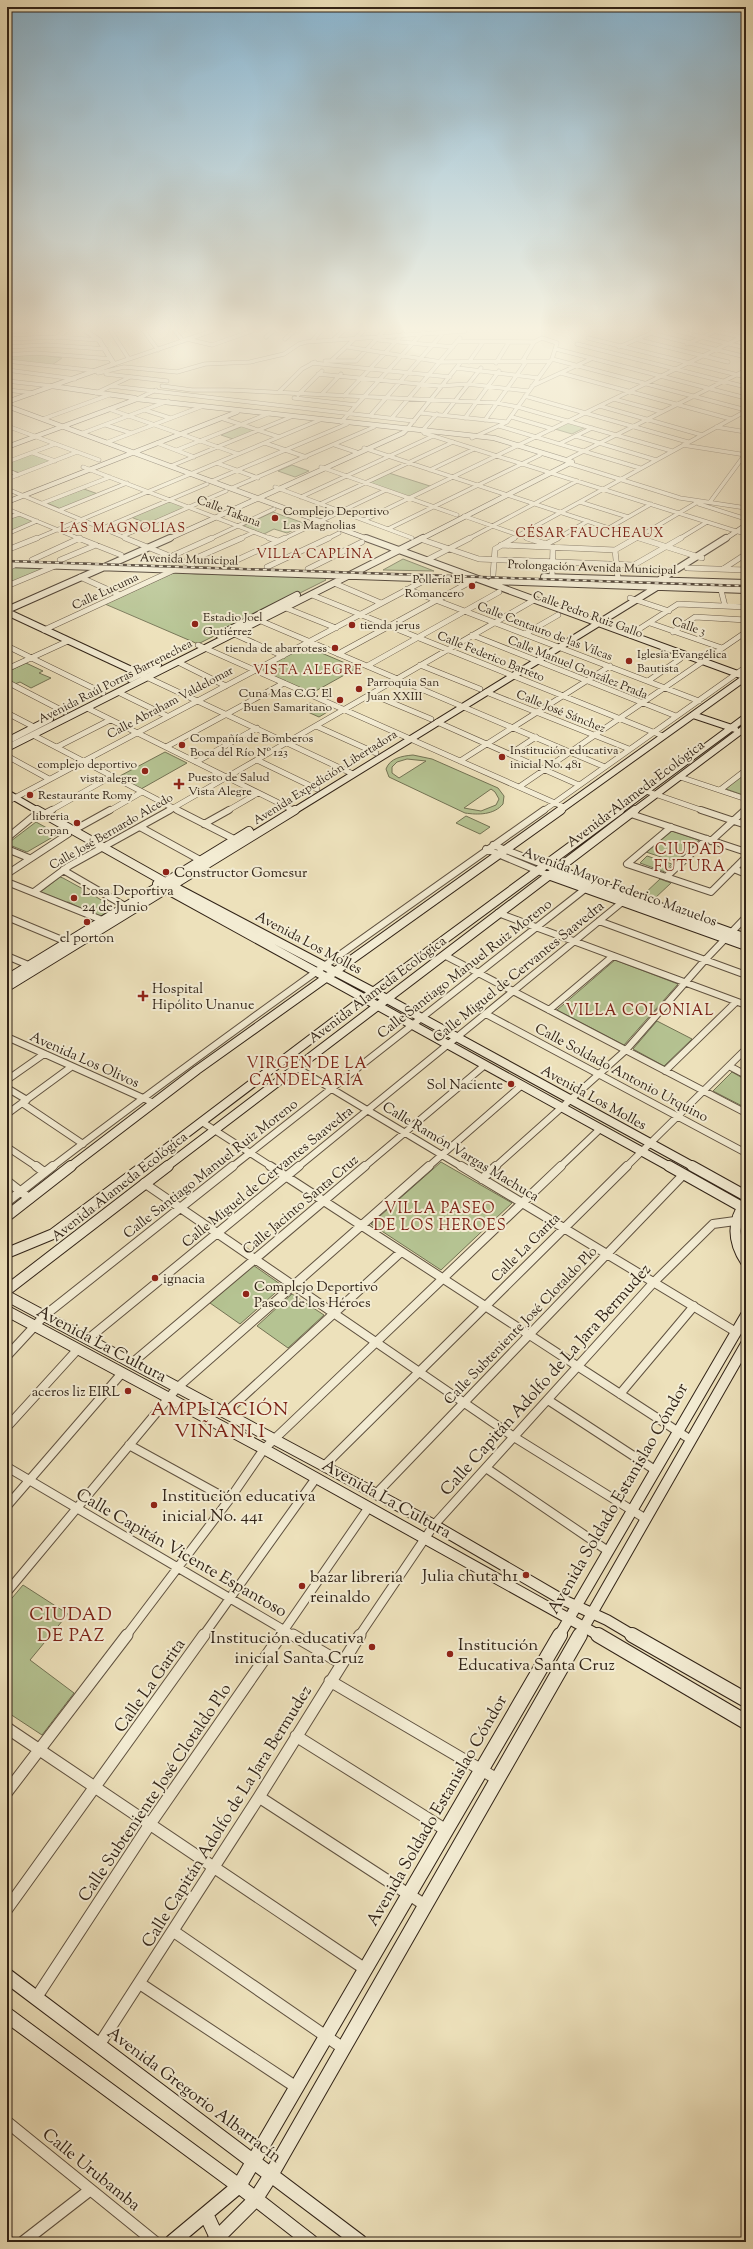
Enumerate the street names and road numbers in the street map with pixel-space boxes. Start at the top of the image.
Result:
street label: Calle Takana [194,491,264,533]
street label: Avenida Municipal [139,549,239,571]
street label: Prolongación Avenida Municipal [507,556,677,580]
street label: Calle Lucuma [69,568,142,615]
street label: Calle Pedro Ruiz Gallo [530,587,646,643]
street label: Calle Centauro de las Vilcas [474,598,615,666]
street label: Calle 3 [669,613,708,641]
street label: Calle Federico Barreto [434,627,548,687]
street label: Calle Manuel González Prada [505,632,651,705]
street label: Avenida Raúl Porras Barrenechea [35,635,196,729]
street label: Calle Abraham Valdelomar [104,662,237,744]
street label: Calle José Sánchez [513,686,608,738]
street label: Avenida Expedición Libertadora [250,726,401,830]
street label: Avenida Alameda Ecológica [563,736,710,853]
street label: Calle José Bernardo Alcedo [46,789,177,875]
street label: Avenida Mayor Federico Mazuelos [519,843,719,932]
street label: Calle Santiago Manuel Ruiz Moreno [374,895,557,1044]
street label: Calle Miguel de Cervantes Saavedra [429,897,610,1048]
street label: Avenida Los Molles [251,907,365,980]
street label: Avenida Alameda Ecológica [305,932,452,1049]
street label: Calle Soldado Antonio Urquino [531,1019,712,1128]
street label: Avenida Los Olivos [26,1028,142,1094]
street label: Avenida Los Molles [537,1061,650,1136]
street label: Calle Santiago Manuel Ruiz Moreno [120,1095,303,1244]
street label: Calle Ramón Vargas Machuca [378,1098,543,1208]
street label: Calle Miguel de Cervantes Saavedra [178,1102,359,1253]
street label: Avenida Alameda Ecológica [48,1128,193,1247]
street label: Calle Jacinto Santa Cruz [239,1151,364,1260]
street label: Calle La Garita [487,1209,566,1288]
street label: Calle Subteniente José Clotaldo Plo [440,1243,603,1410]
street label: Calle Capitán Adolfo de La Jara Bermudez [435,1259,657,1502]
street label: Avenida La Cultura [32,1300,171,1389]
street label: Avenida Soldado Estanislao Cóndor [542,1378,695,1619]
street label: Avenida La Cultura [317,1454,455,1545]
street label: Calle Capitán Vicente Espantoso [71,1483,291,1624]
street label: Calle La Garita [109,1634,192,1738]
street label: Calle Subteniente José Clotaldo Plo [73,1679,238,1907]
street label: Calle Capitán Adolfo de La Jara Bermudez [137,1681,319,1953]
street label: Avenida Soldado Estanislao Cóndor [361,1690,514,1931]
street label: Avenida Gregorio Albarracín [101,2022,286,2169]
street label: Calle Urubamba [36,2123,145,2218]

